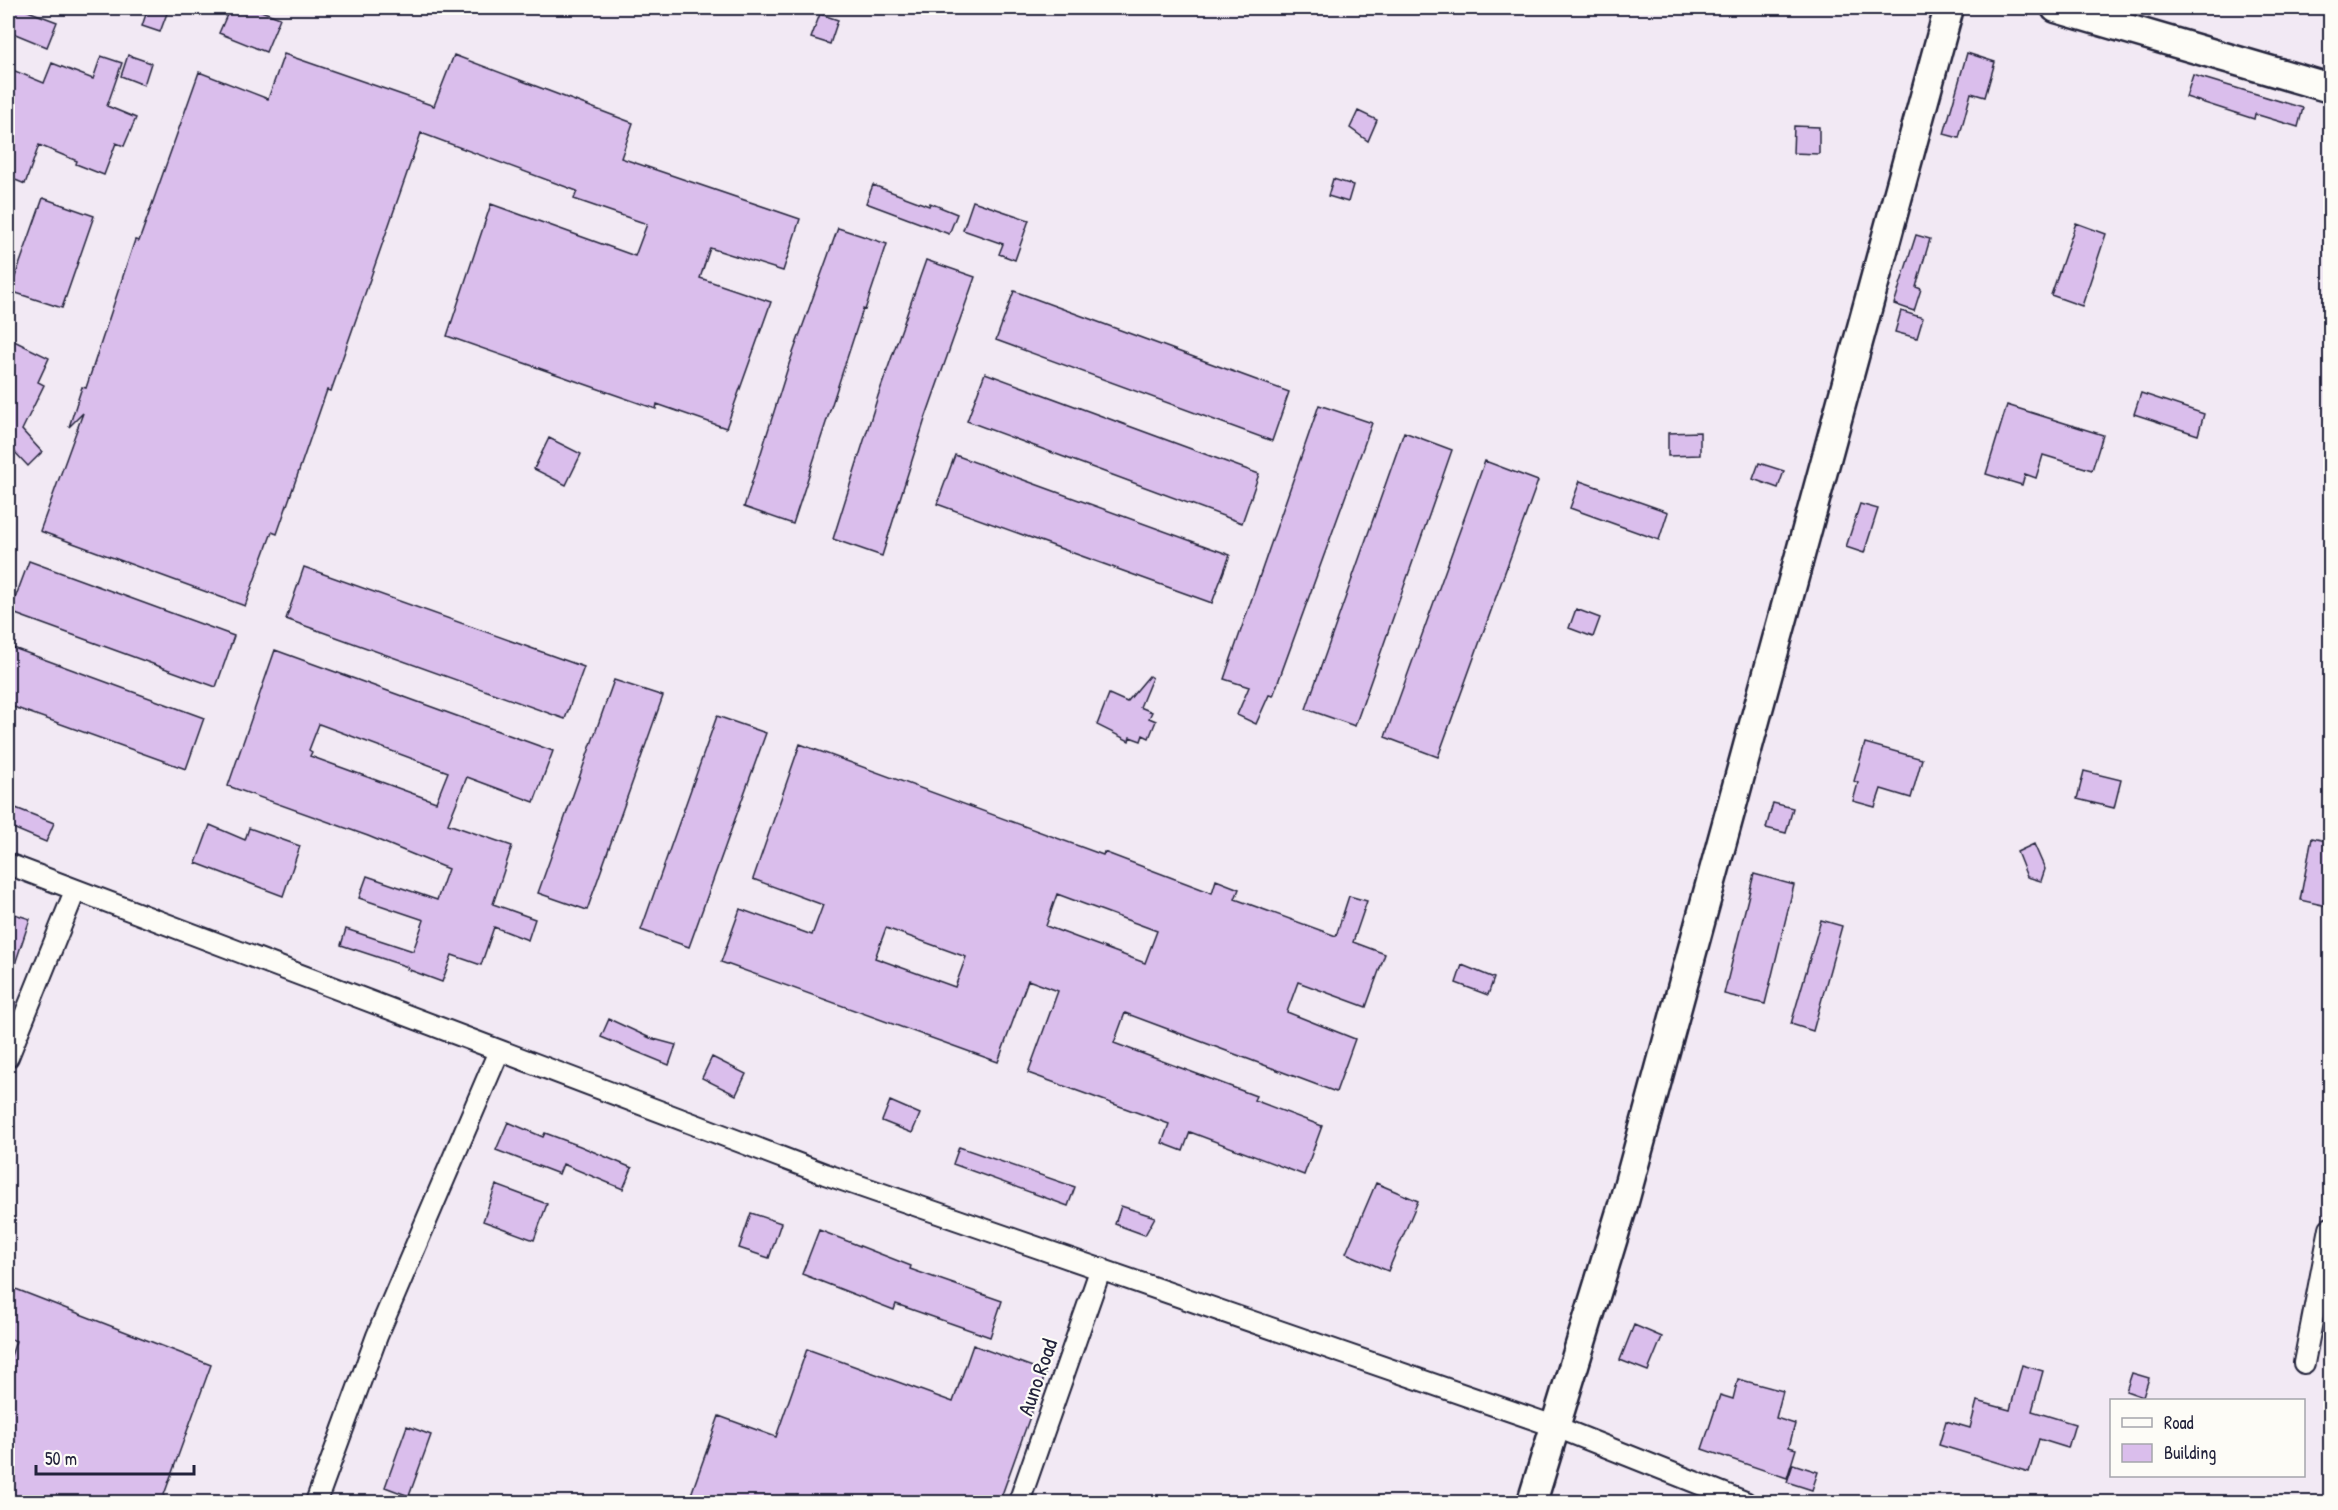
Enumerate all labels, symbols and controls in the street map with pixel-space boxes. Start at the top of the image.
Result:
street label: Auno Road [1010,1334,1064,1419]
legend [2110,1399,2305,1477]
text: Road [2164,1410,2194,1435]
scale bar [36,1438,194,1476]
text: Building [2164,1440,2216,1465]
text: 50 m [45,1446,77,1471]

